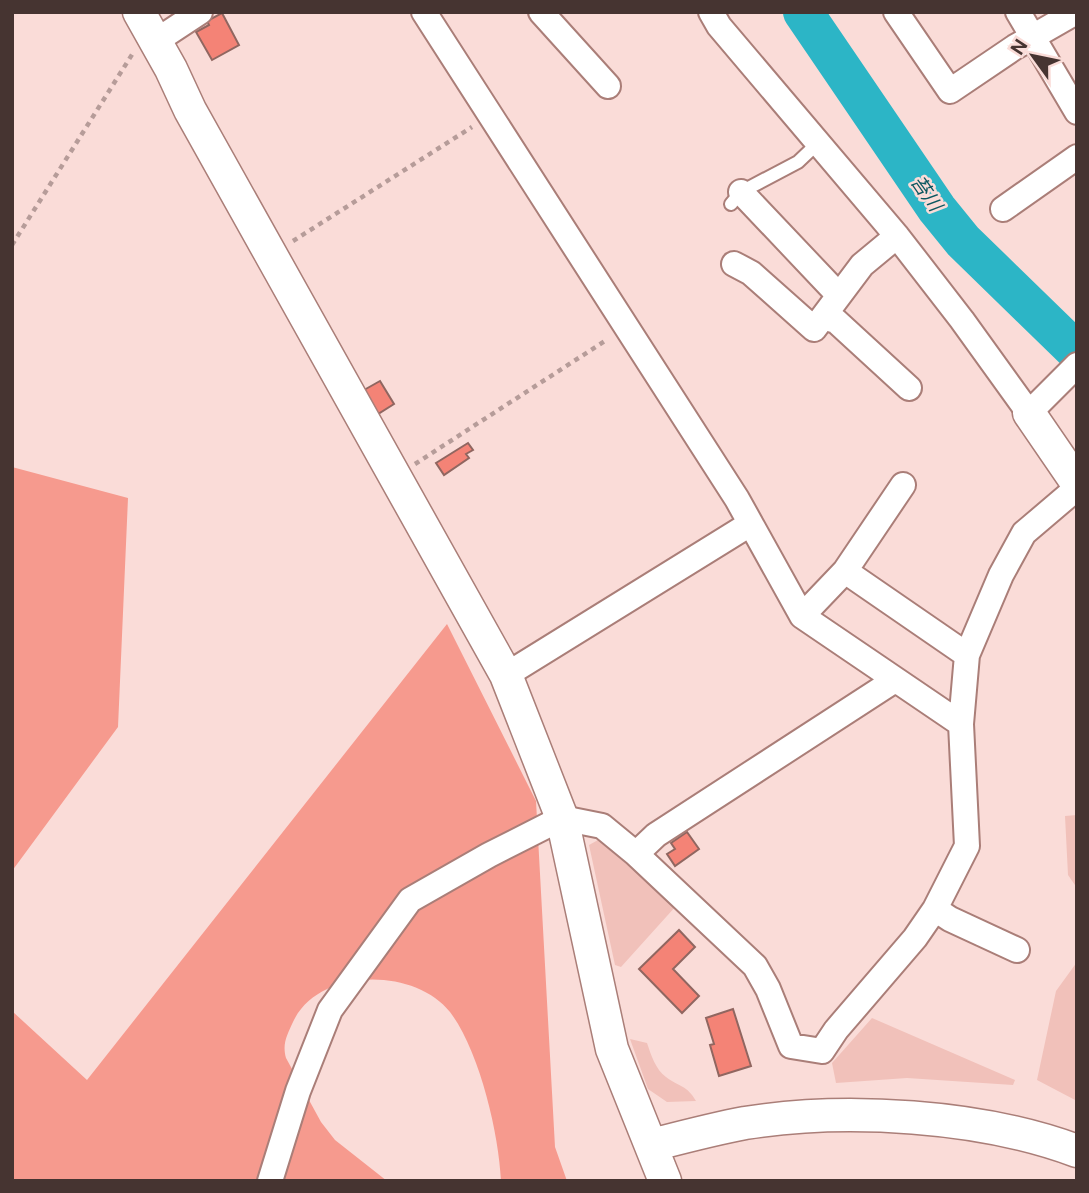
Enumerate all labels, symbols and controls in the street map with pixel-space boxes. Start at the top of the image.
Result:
north arrow [998,21,1068,91]
text: N [1005,34,1033,60]
water label: 苔川 [905,171,949,218]

